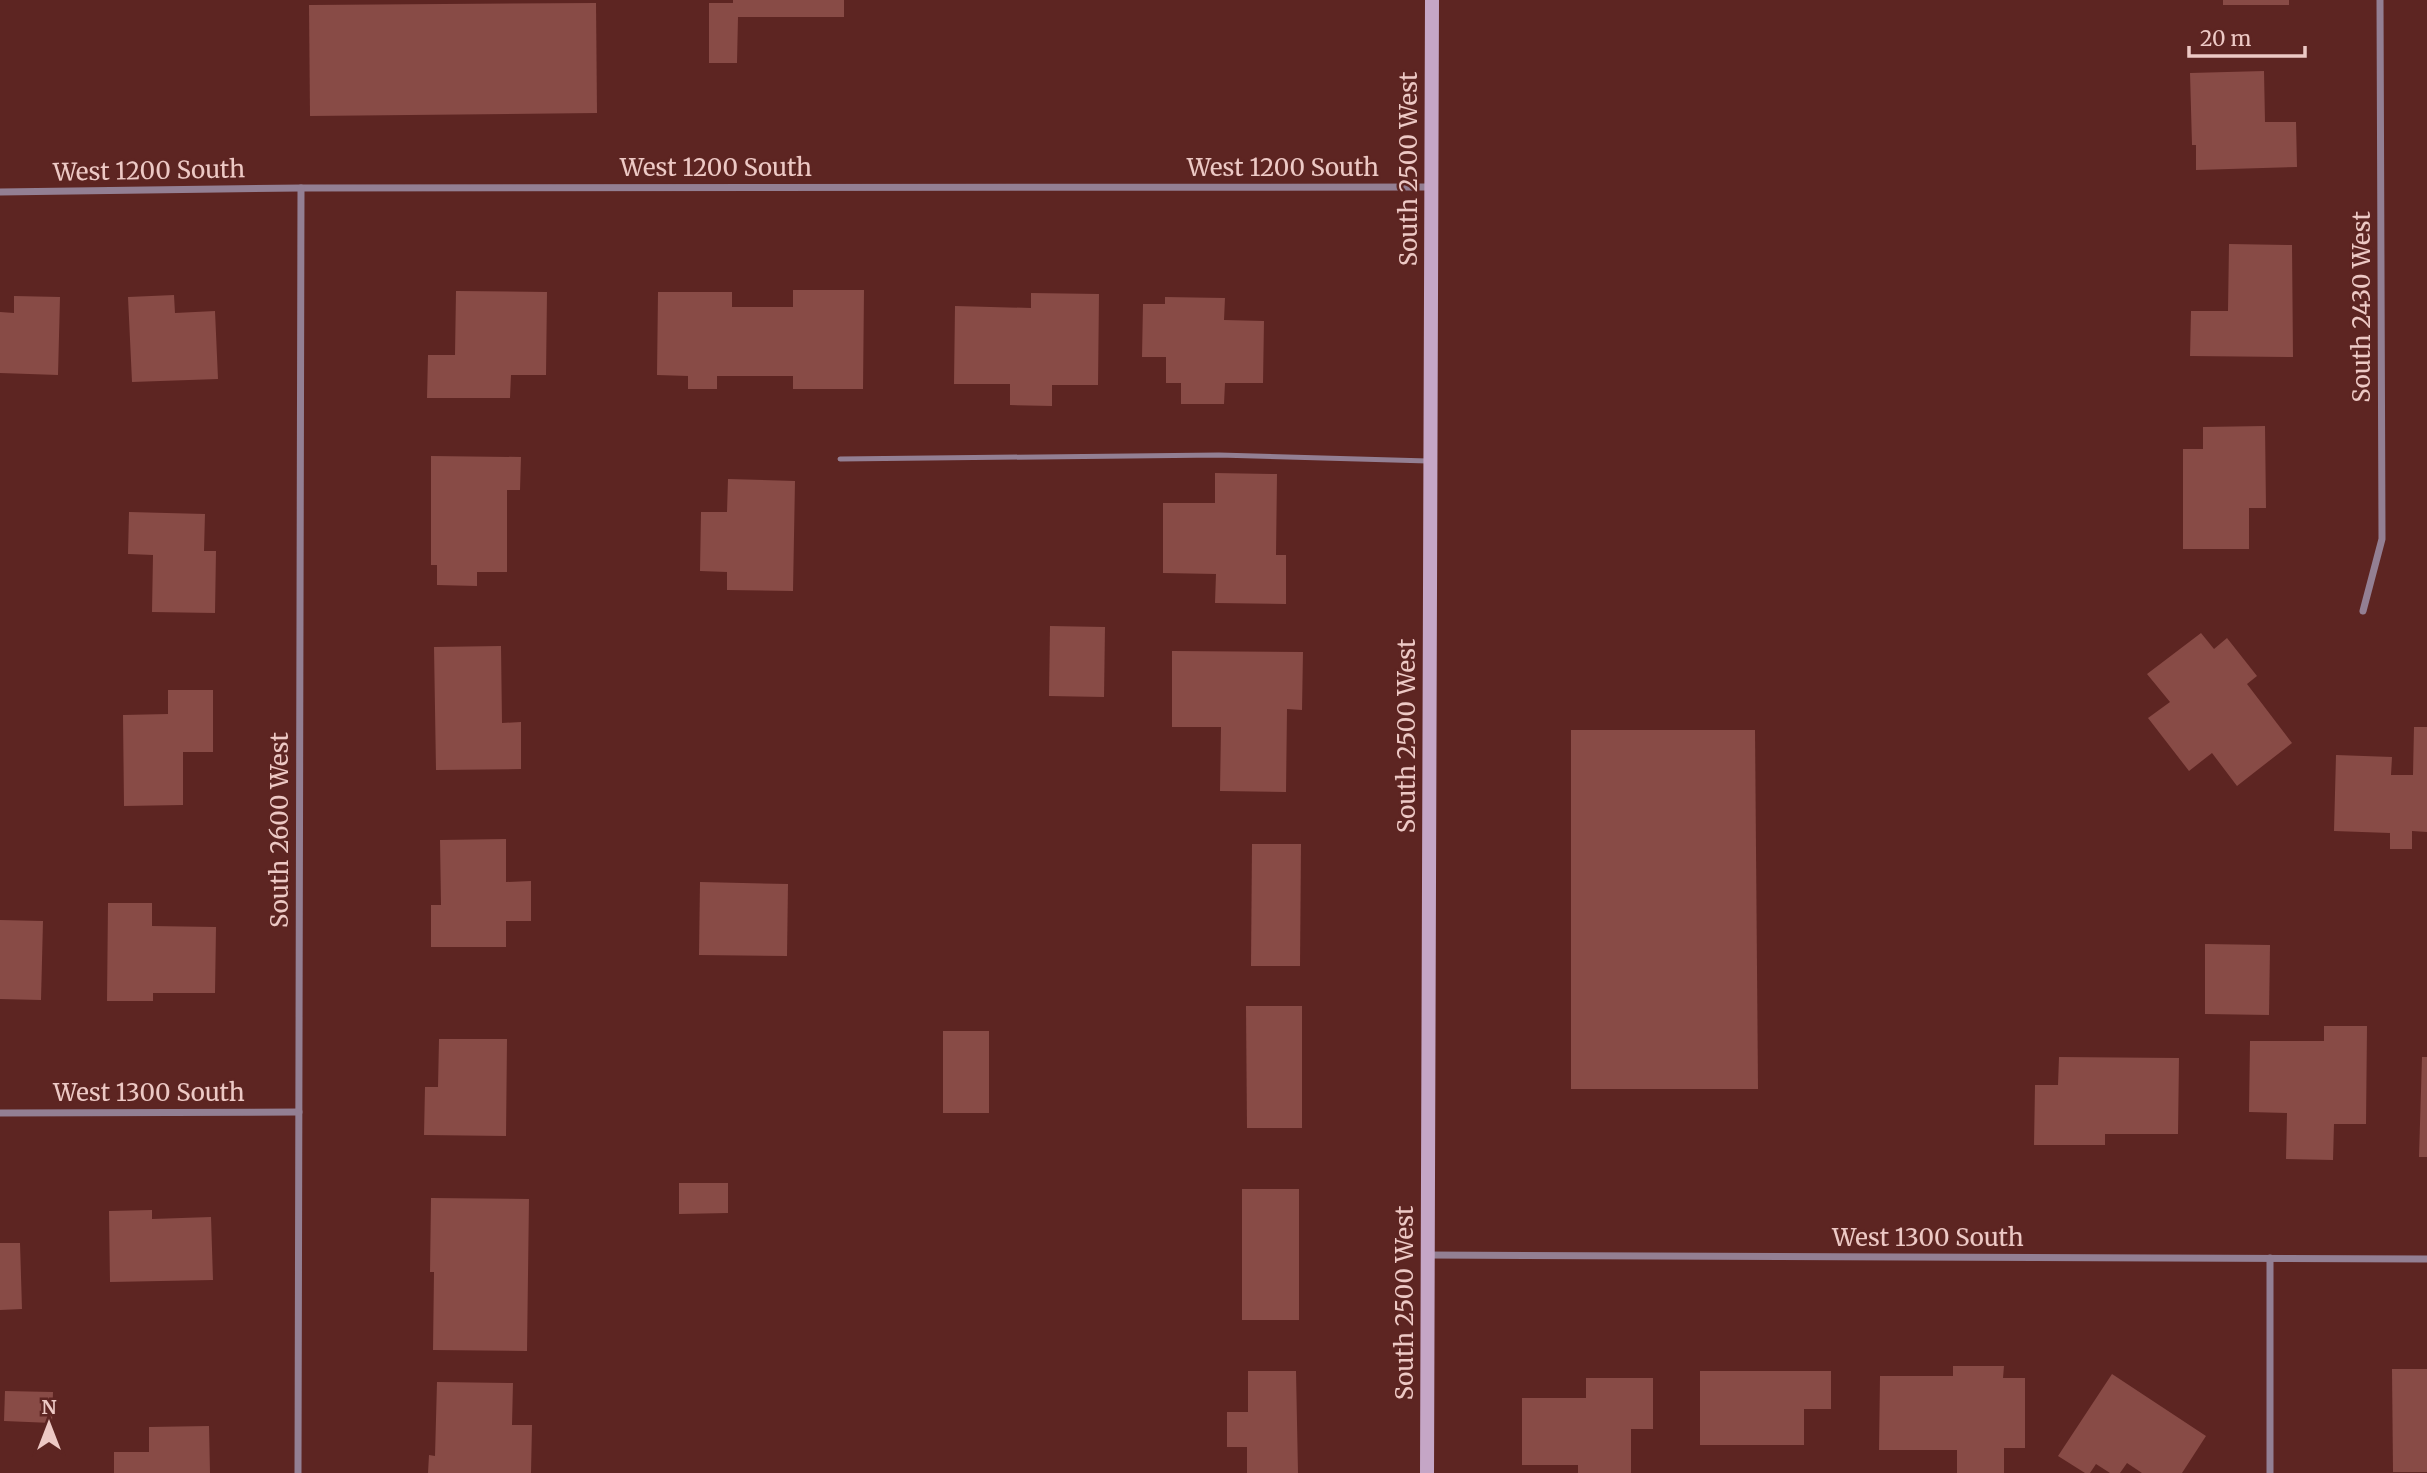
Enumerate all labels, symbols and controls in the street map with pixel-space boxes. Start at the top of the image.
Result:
scale bar [2189,14,2304,58]
text: 20 m [2200,25,2252,52]
street label: South 2500 West [1393,71,1424,266]
street label: West 1200 South [619,152,812,183]
street label: West 1200 South [1186,152,1379,183]
street label: West 1200 South [52,153,245,188]
street label: South 2430 West [2346,211,2377,403]
street label: South 2500 West [1391,638,1422,833]
street label: South 2600 West [264,731,295,928]
street label: West 1300 South [52,1077,245,1108]
street label: South 2500 West [1389,1205,1420,1400]
street label: West 1300 South [1831,1222,2024,1253]
north arrow [14,1389,84,1459]
text: N [41,1395,57,1419]

